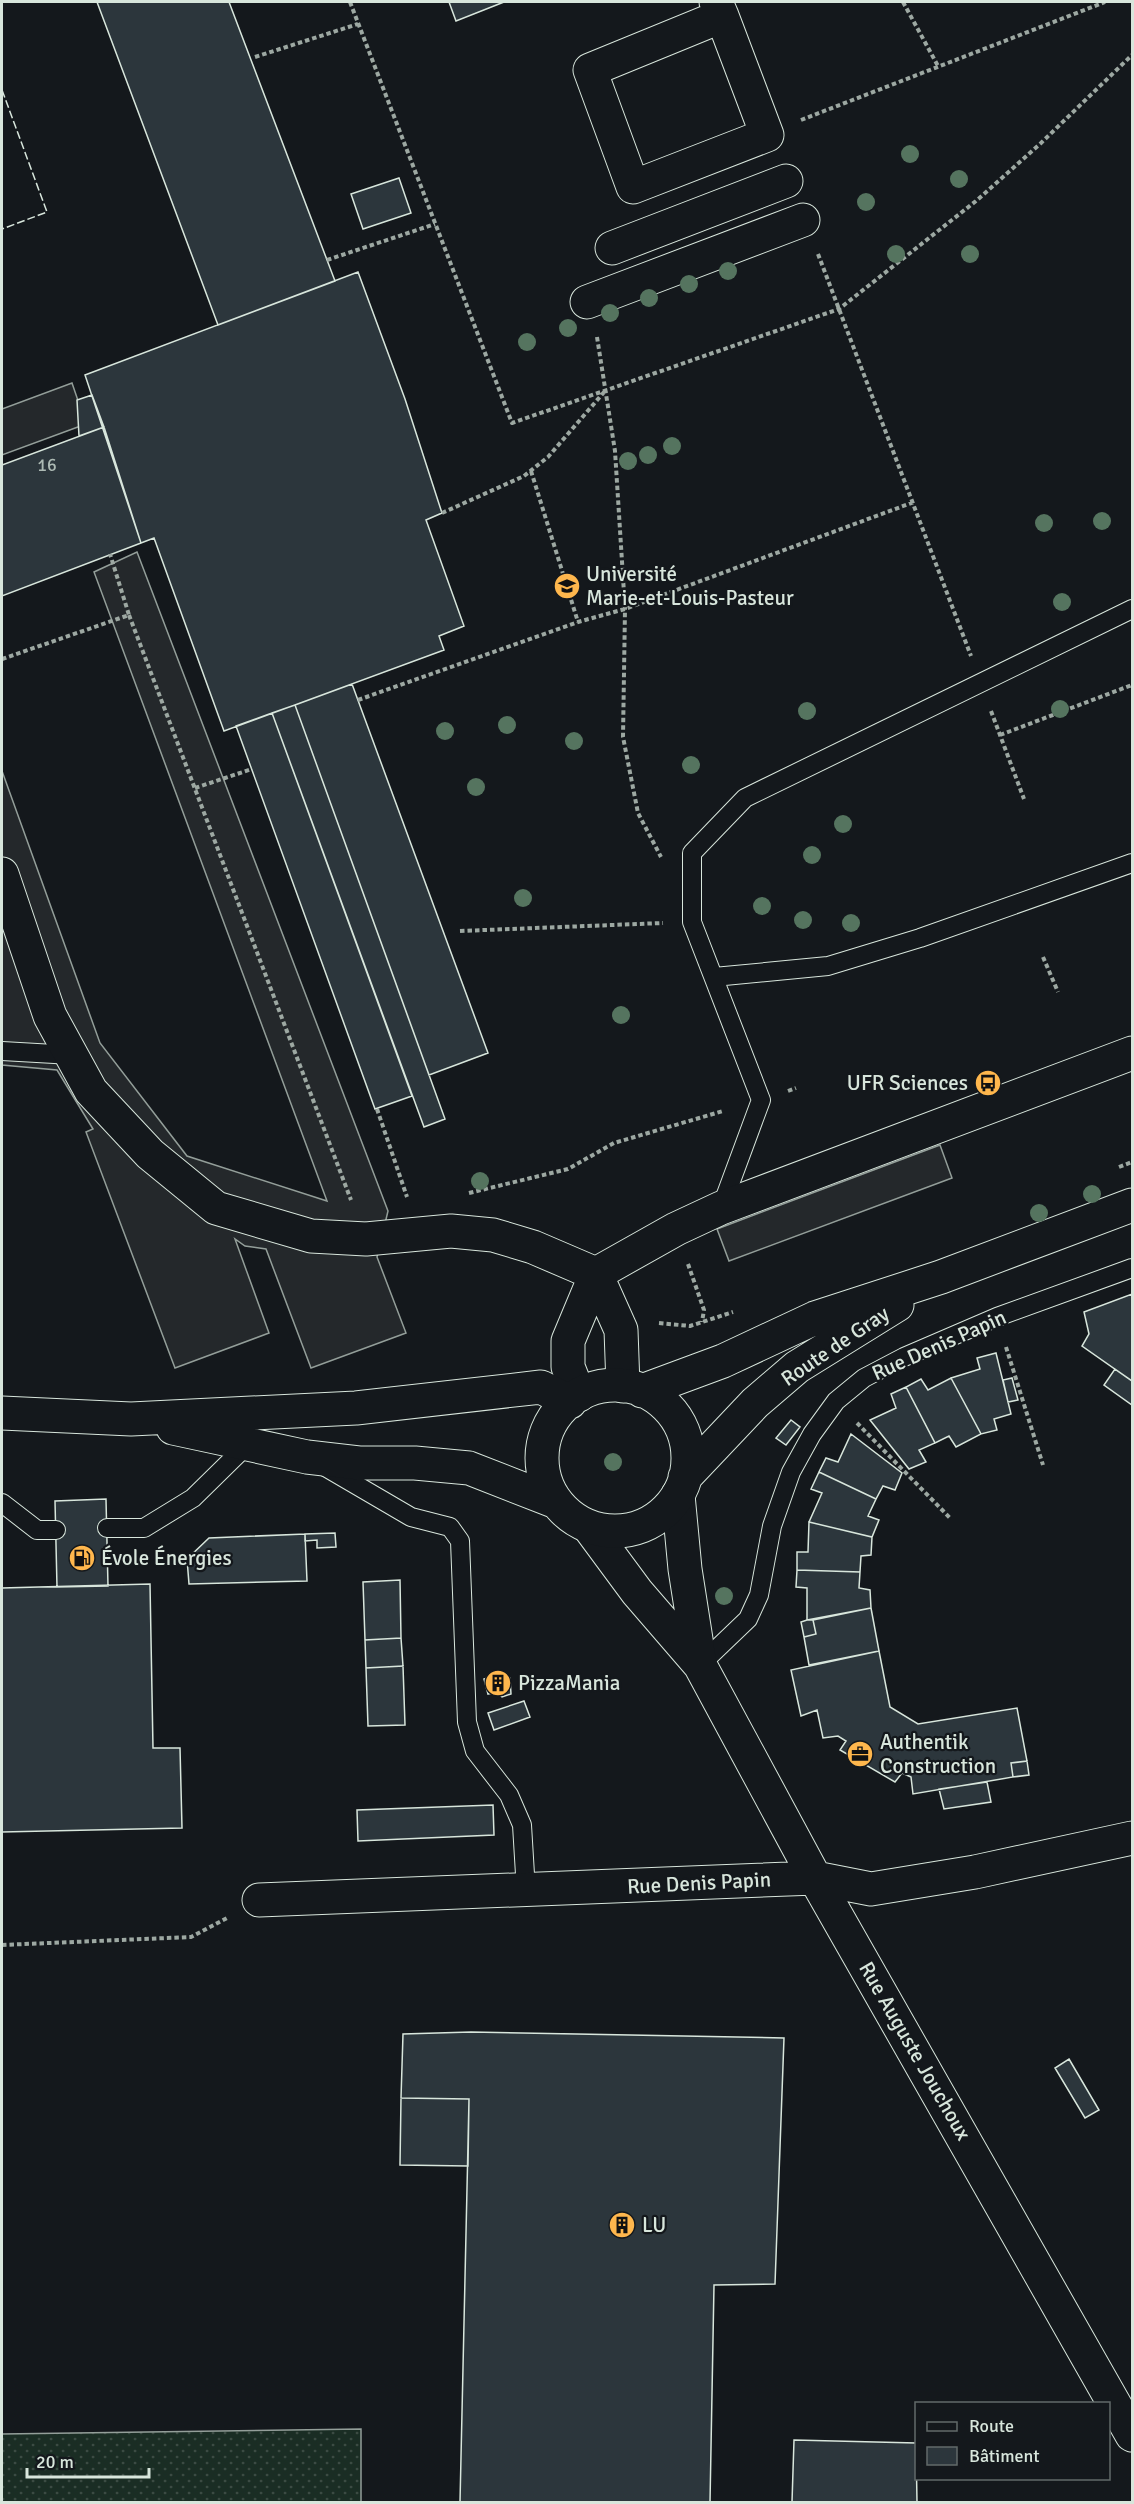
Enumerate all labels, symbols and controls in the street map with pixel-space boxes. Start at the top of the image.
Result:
house number: 16 [37,454,57,476]
place label: Université Marie-et-Louis-Pasteur [586,561,794,611]
school or university icon: Université Marie-et-Louis-Pasteur [552,571,582,601]
bus stop icon: UFR Sciences [973,1068,1003,1098]
place label: UFR Sciences [847,1070,968,1096]
street label: Route de Gray [776,1300,894,1392]
street label: Rue Denis Papin [868,1304,1010,1386]
fuel station icon: Évole Énergies [67,1543,97,1573]
place label: Évole Énergies [101,1545,232,1571]
building icon: PizzaMania [483,1668,513,1698]
place label: PizzaMania [518,1670,620,1696]
place label: Authentik Construction [880,1729,996,1779]
office icon: Authentik Construction [845,1739,875,1769]
street label: Rue Denis Papin [626,1866,772,1900]
street label: Rue Auguste Jouchoux [853,1957,977,2145]
building icon: LU [607,2210,637,2240]
place label: LU [642,2212,666,2238]
legend [915,2402,1110,2480]
text: Route [969,2415,1014,2437]
scale bar [27,2441,148,2479]
text: Bâtiment [969,2445,1040,2467]
text: 20 m [36,2451,74,2473]

